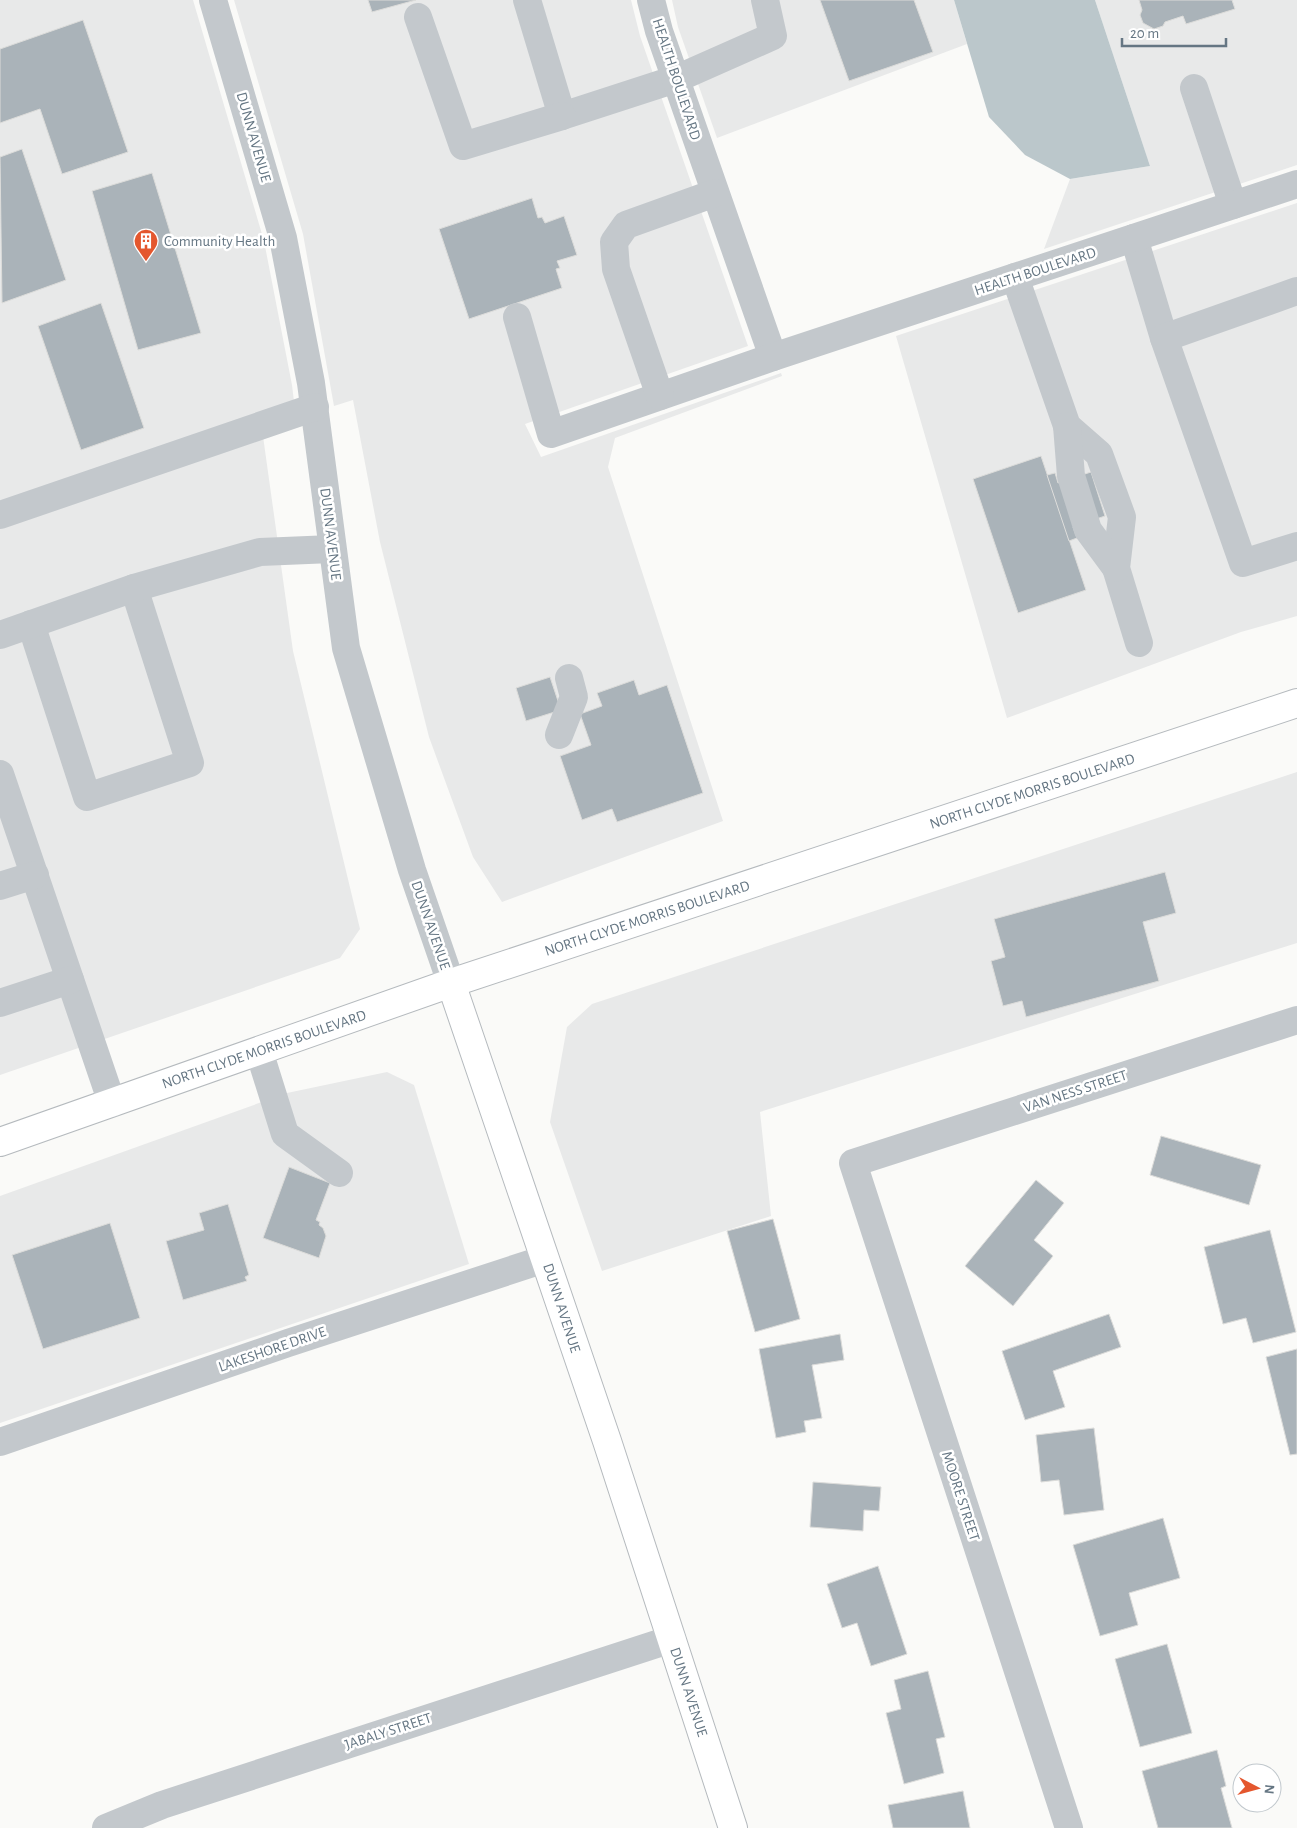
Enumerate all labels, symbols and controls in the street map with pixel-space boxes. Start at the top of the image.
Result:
scale bar [1122,15,1226,47]
street label: HEALTH BOULEVARD [650,16,703,142]
text: 20 m [1130,26,1159,41]
street label: DUNN AVENUE [233,90,274,184]
building icon: Community Health [133,228,159,262]
place label: Community Health [164,234,275,249]
street label: HEALTH BOULEVARD [972,245,1098,298]
street label: DUNN AVENUE [317,487,344,581]
street label: NORTH CLYDE MORRIS BOULEVARD [928,751,1137,832]
street label: NORTH CLYDE MORRIS BOULEVARD [543,878,752,959]
street label: DUNN AVENUE [408,879,453,972]
street label: NORTH CLYDE MORRIS BOULEVARD [160,1007,368,1092]
street label: VAN NESS STREET [1021,1067,1129,1115]
street label: DUNN AVENUE [540,1262,583,1355]
street label: LAKESHORE DRIVE [217,1324,328,1375]
street label: MOORE STREET [939,1449,982,1543]
street label: DUNN AVENUE [667,1646,710,1739]
street label: JABALY STREET [343,1710,434,1753]
north arrow [1232,1763,1282,1813]
text: N [1261,1784,1276,1795]

